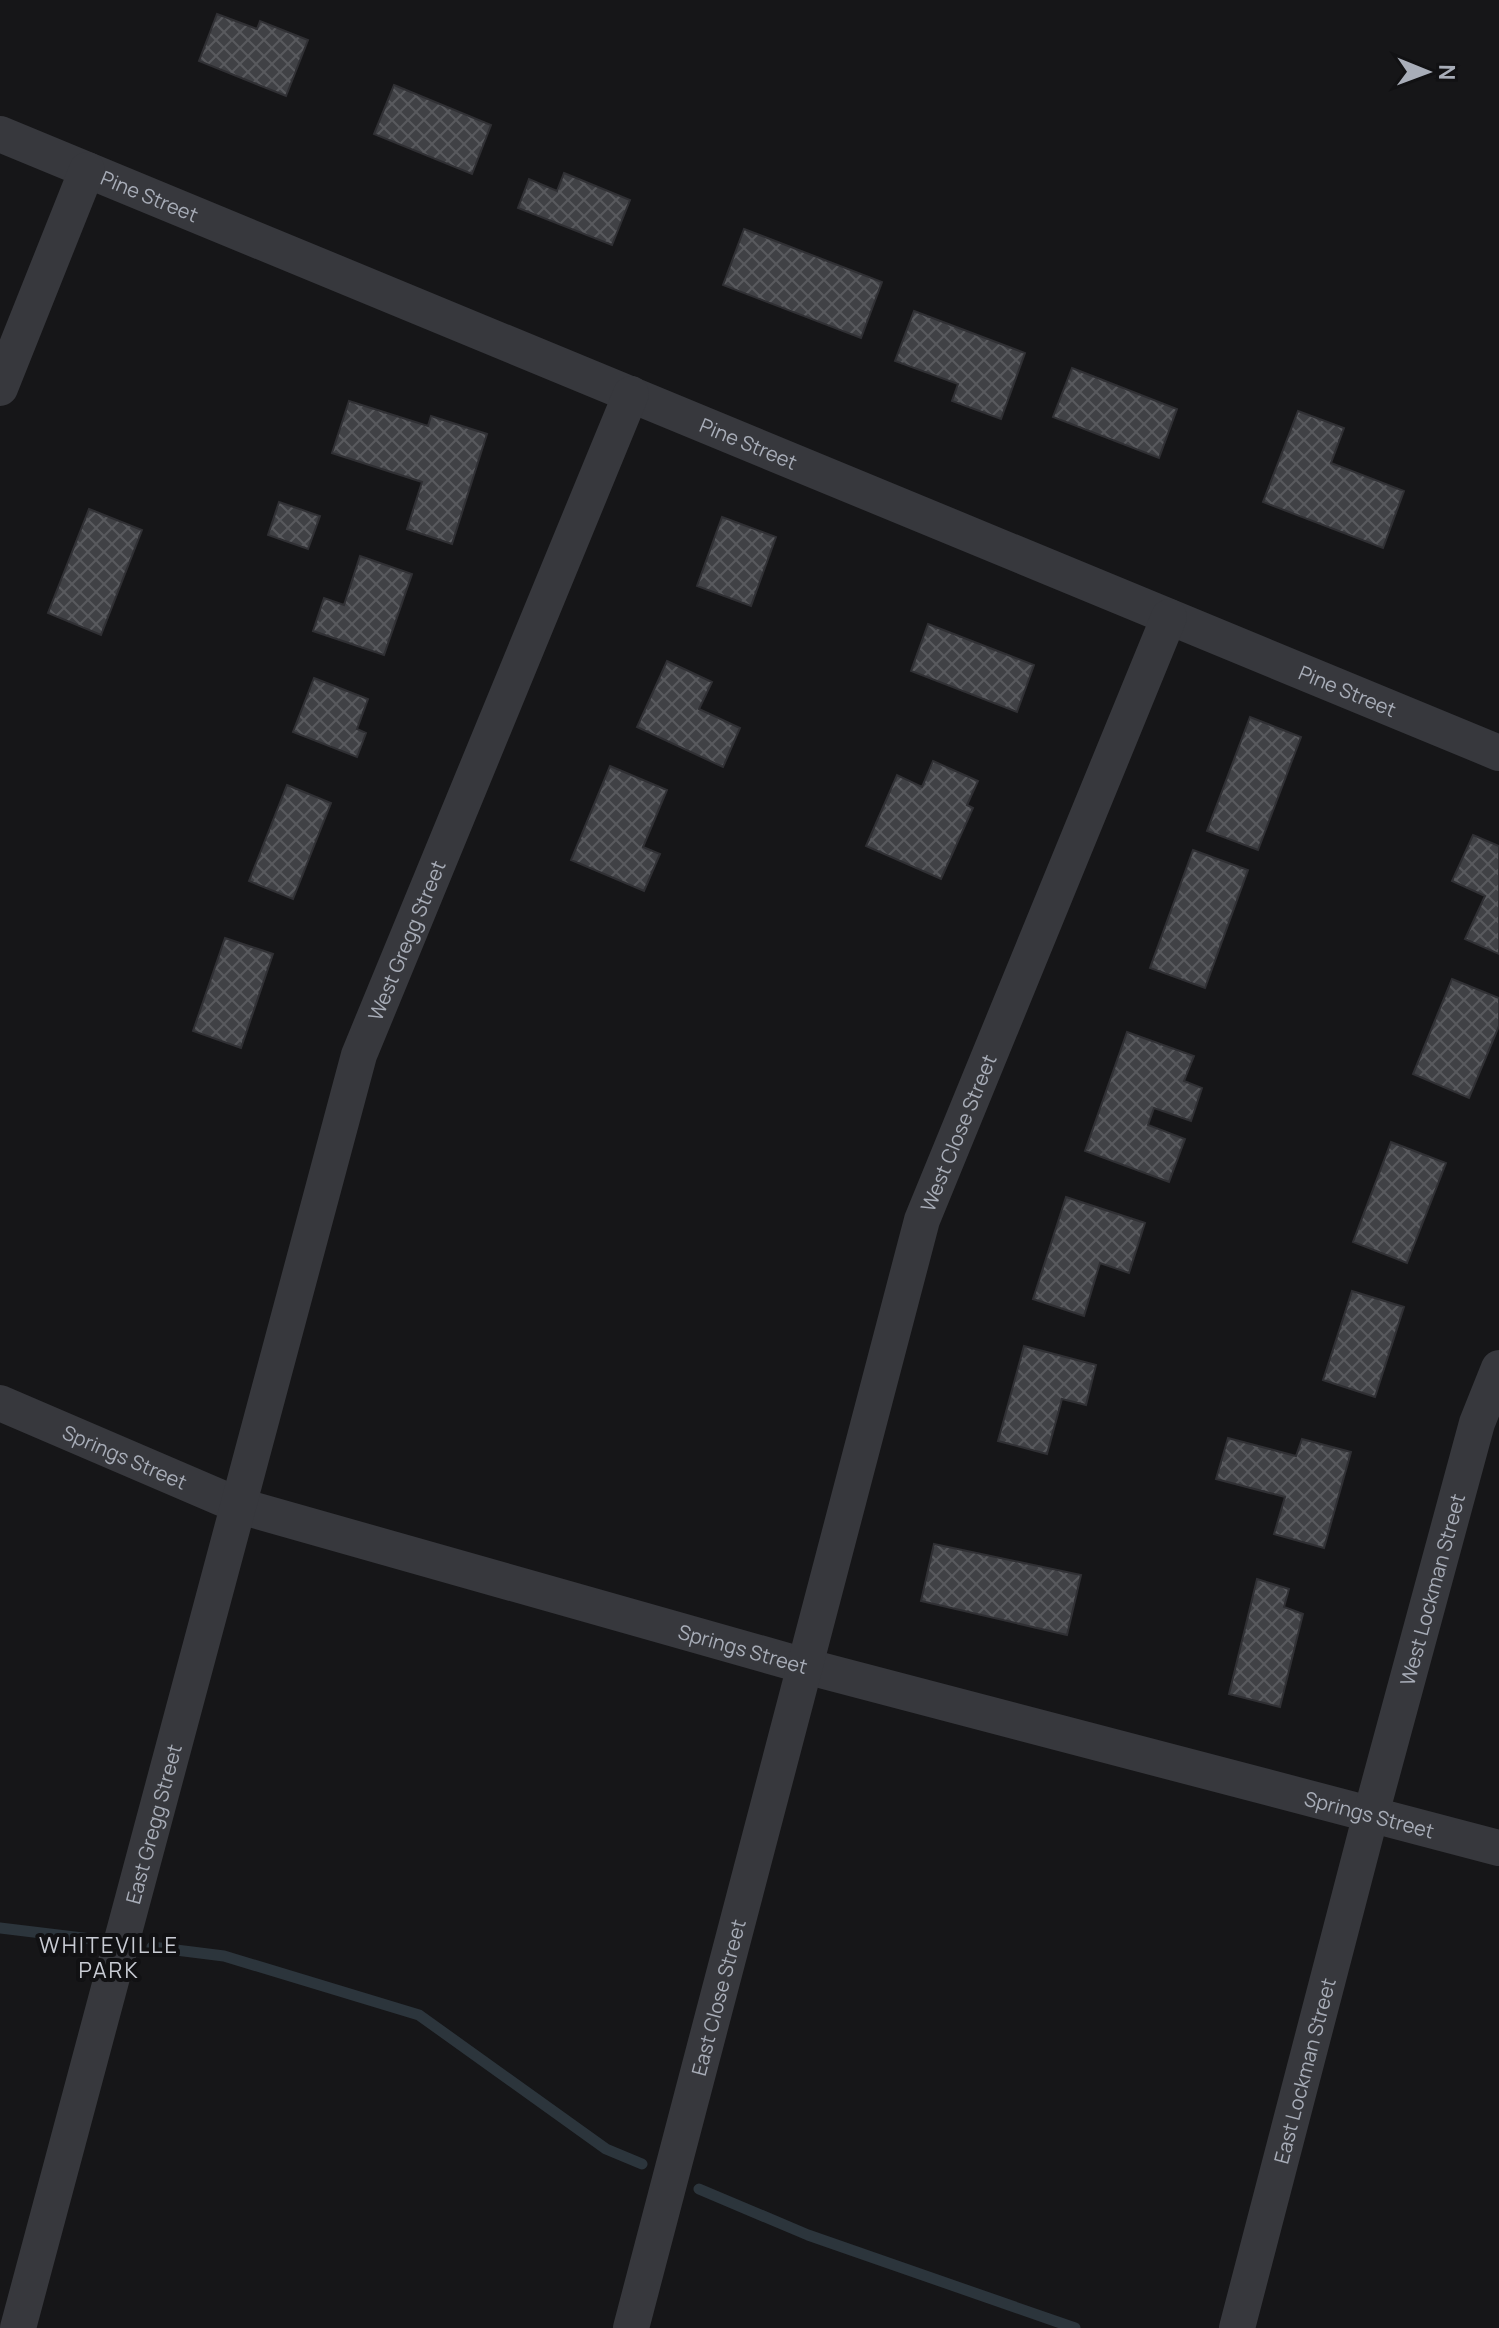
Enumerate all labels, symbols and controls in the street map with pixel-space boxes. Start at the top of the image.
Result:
north arrow [1387,32,1467,112]
text: N [1432,64,1462,81]
street label: Pine Street [97,164,203,228]
street label: Pine Street [696,411,801,475]
street label: Pine Street [1295,658,1400,723]
street label: West Gregg Street [361,856,451,1024]
street label: West Close Street [914,1050,1002,1215]
street label: Springs Street [58,1418,191,1495]
street label: West Lockman Street [1393,1490,1471,1688]
street label: Springs Street [675,1617,811,1680]
street label: East Gregg Street [119,1741,187,1907]
street label: Springs Street [1302,1784,1437,1844]
street label: East Close Street [684,1916,751,2078]
district label: WHITEVILLE PARK [39,1930,179,1985]
street label: East Lockman Street [1267,1975,1341,2166]

